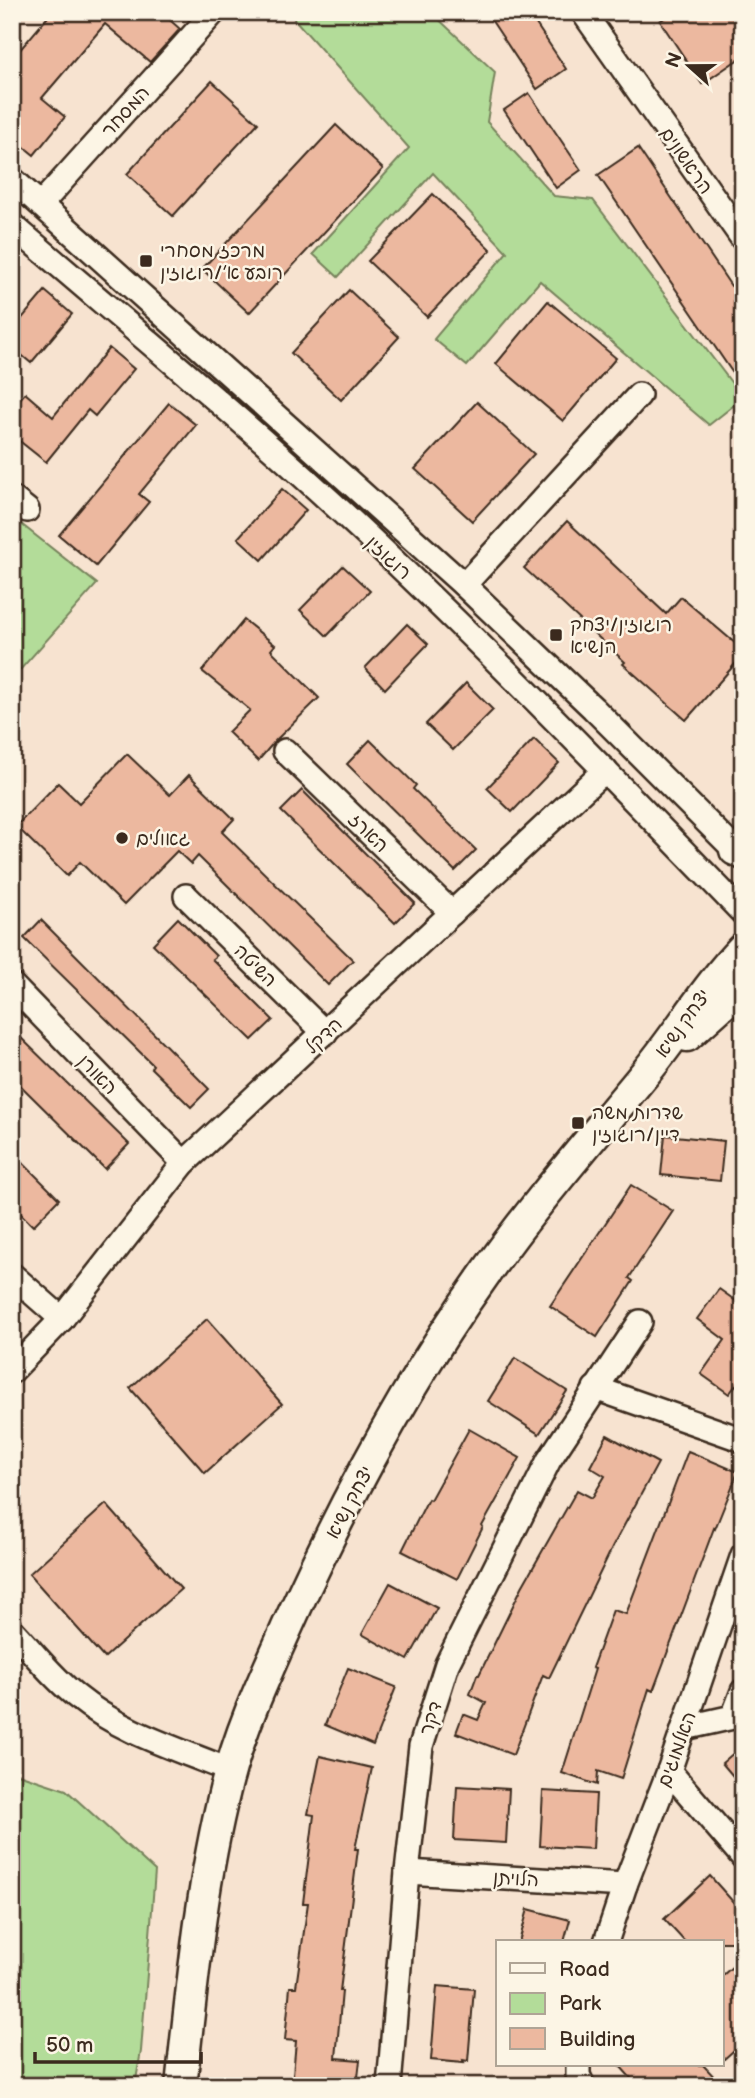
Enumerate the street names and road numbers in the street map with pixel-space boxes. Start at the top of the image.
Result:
street label: המסחר [97,82,155,142]
street label: הראשונים [654,123,717,199]
street label: רוגוזין [360,531,416,585]
street label: הארז [343,808,393,858]
street label: השיטה [229,940,281,992]
street label: יצחק נשיא [651,985,716,1063]
street label: הדקל [301,1013,348,1059]
street label: האורן [72,1050,122,1100]
street label: יצחק נשיא [322,1462,379,1543]
street label: דקר [415,1698,448,1738]
street label: האלמוגים [653,1709,702,1791]
street label: הלויתן [492,1867,540,1892]

